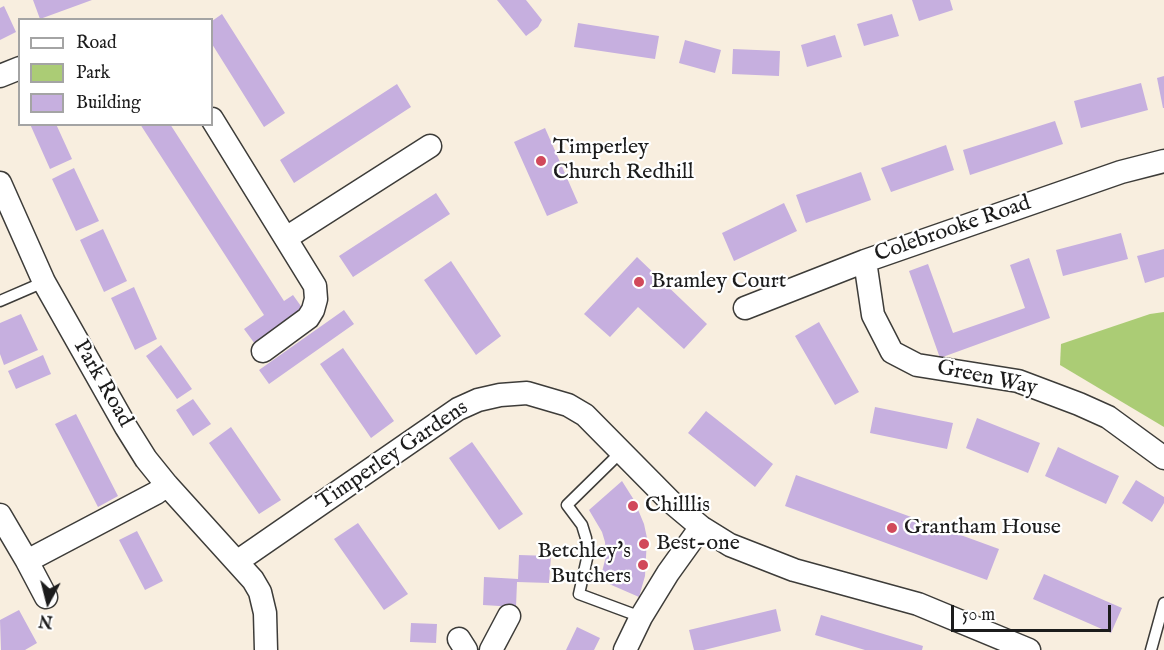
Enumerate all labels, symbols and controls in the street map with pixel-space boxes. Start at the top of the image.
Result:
legend [18,18,213,126]
text: Road [76,32,117,55]
text: Park [76,62,110,85]
text: Building [76,92,141,115]
place label: Timperley Church Redhill [553,135,694,186]
marker: Timperley Church Redhill [534,154,548,168]
street label: Colebrooke Road [872,191,1034,269]
place label: Bramley Court [651,269,786,295]
marker: Bramley Court [632,275,646,289]
street label: Park Road [66,336,138,432]
street label: Green Way [934,355,1040,403]
street label: Timperley Gardens [312,396,474,516]
place label: Chilllis [645,493,710,519]
marker: Chilllis [626,499,640,513]
place label: Grantham House [904,515,1061,541]
marker: Grantham House [885,521,899,535]
place label: Best-one [656,531,740,557]
marker: Best-one [637,537,651,551]
place label: Betchley's Butchers [537,539,631,590]
marker: Betchley's Butchers [636,558,650,572]
north arrow [18,572,78,632]
scale bar [954,593,1114,631]
text: 50 m [962,604,995,627]
text: N [38,609,54,631]

